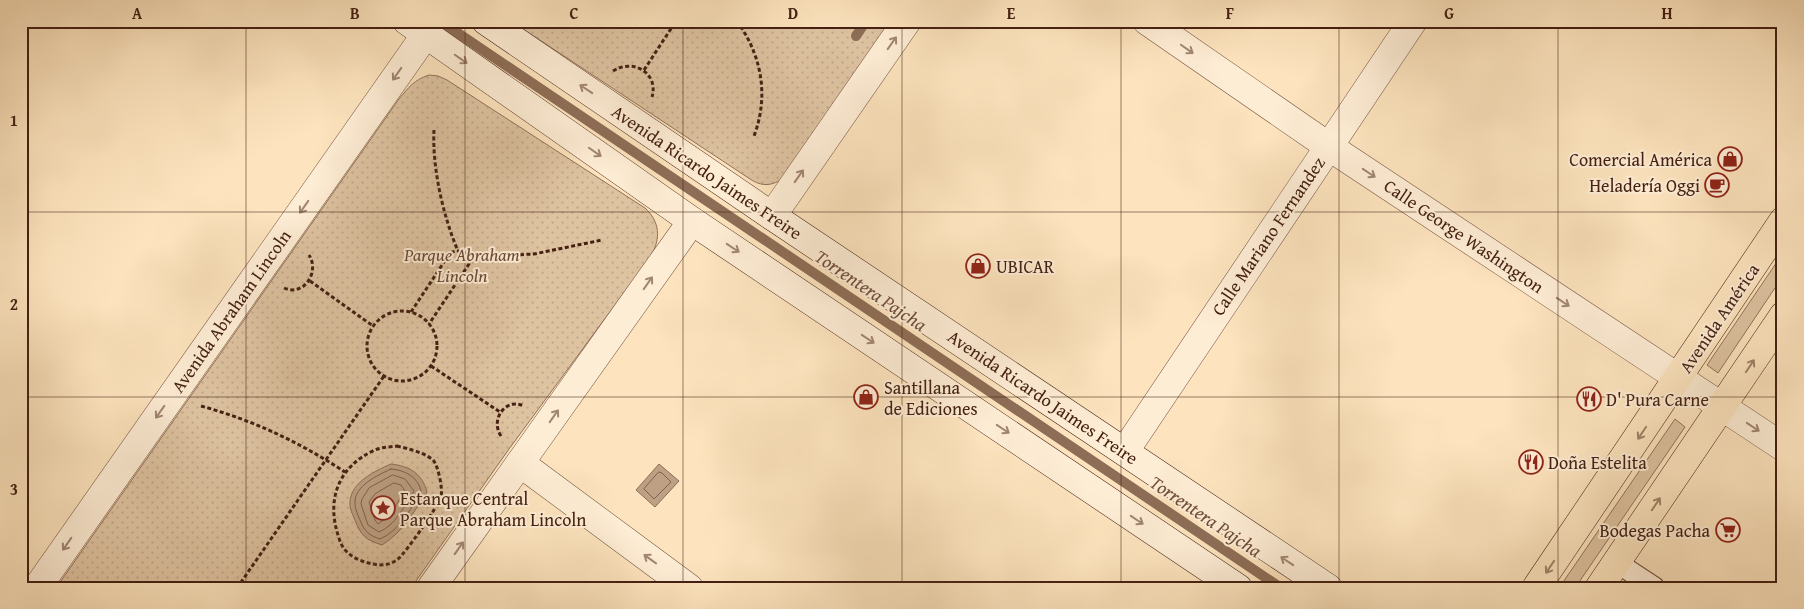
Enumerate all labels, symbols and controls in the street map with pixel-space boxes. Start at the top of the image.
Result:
text: A [132,1,143,25]
text: B [350,1,360,25]
text: C [569,1,579,25]
text: D [788,1,798,25]
text: E [1007,1,1016,25]
text: F [1226,1,1234,25]
text: G [1444,1,1454,25]
text: H [1661,1,1673,25]
one-way arrow [887,36,897,50]
one-way arrow [1180,44,1194,54]
one-way arrow [454,54,468,64]
one-way arrow [392,67,402,81]
one-way arrow [579,84,593,95]
street label: Avenida Ricardo Jaimes Freire [606,98,808,246]
text: 1 [10,108,18,132]
place label: Comercial América [1569,146,1712,173]
shop icon: Comercial América [1717,146,1743,172]
one-way arrow [587,147,601,157]
street label: Calle Mariano Fernandez [1205,151,1332,321]
one-way arrow [1362,168,1376,178]
one-way arrow [794,169,804,183]
street label: Calle George Washington [1379,172,1549,300]
place label: Heladería Oggi [1589,172,1700,199]
cafe icon: Heladería Oggi [1704,172,1730,198]
one-way arrow [299,200,309,214]
street label: Avenida Abraham Lincoln [164,224,298,398]
park label: Parque Abraham Lincoln [403,241,520,289]
water label: Torrentera Pajcha [809,242,933,338]
one-way arrow [726,243,740,253]
shop icon: UBICAR [965,253,991,279]
place label: UBICAR [996,253,1055,280]
street label: Avenida América [1672,257,1766,378]
one-way arrow [643,276,653,290]
text: 2 [10,292,18,316]
one-way arrow [1555,297,1569,307]
street label: Avenida Ricardo Jaimes Freire [942,323,1144,471]
one-way arrow [860,334,874,344]
one-way arrow [1745,360,1755,374]
place label: Santillana de Ediciones [884,374,978,422]
shop icon: Santillana de Ediciones [853,384,879,410]
restaurant icon: D' Pura Carne [1576,386,1602,412]
place label: D' Pura Carne [1606,386,1709,413]
one-way arrow [155,404,165,418]
one-way arrow [549,409,559,423]
one-way arrow [1745,422,1759,432]
one-way arrow [995,425,1009,435]
one-way arrow [1636,426,1647,440]
restaurant icon: Doña Estelita [1518,449,1544,475]
place label: Doña Estelita [1548,449,1647,476]
water label: Torrentera Pajcha [1144,468,1268,564]
text: 3 [10,477,18,501]
place label: Estanque Central Parque Abraham Lincoln [400,485,586,533]
place icon: Estanque Central Parque Abraham Lincoln [370,495,396,521]
one-way arrow [1651,497,1661,511]
one-way arrow [1130,515,1144,525]
place label: Bodegas Pacha [1599,517,1710,544]
supermarket icon: Bodegas Pacha [1715,517,1741,543]
one-way arrow [62,537,72,551]
one-way arrow [454,542,465,555]
one-way arrow [643,554,657,564]
one-way arrow [1281,555,1295,565]
one-way arrow [1545,560,1555,574]

